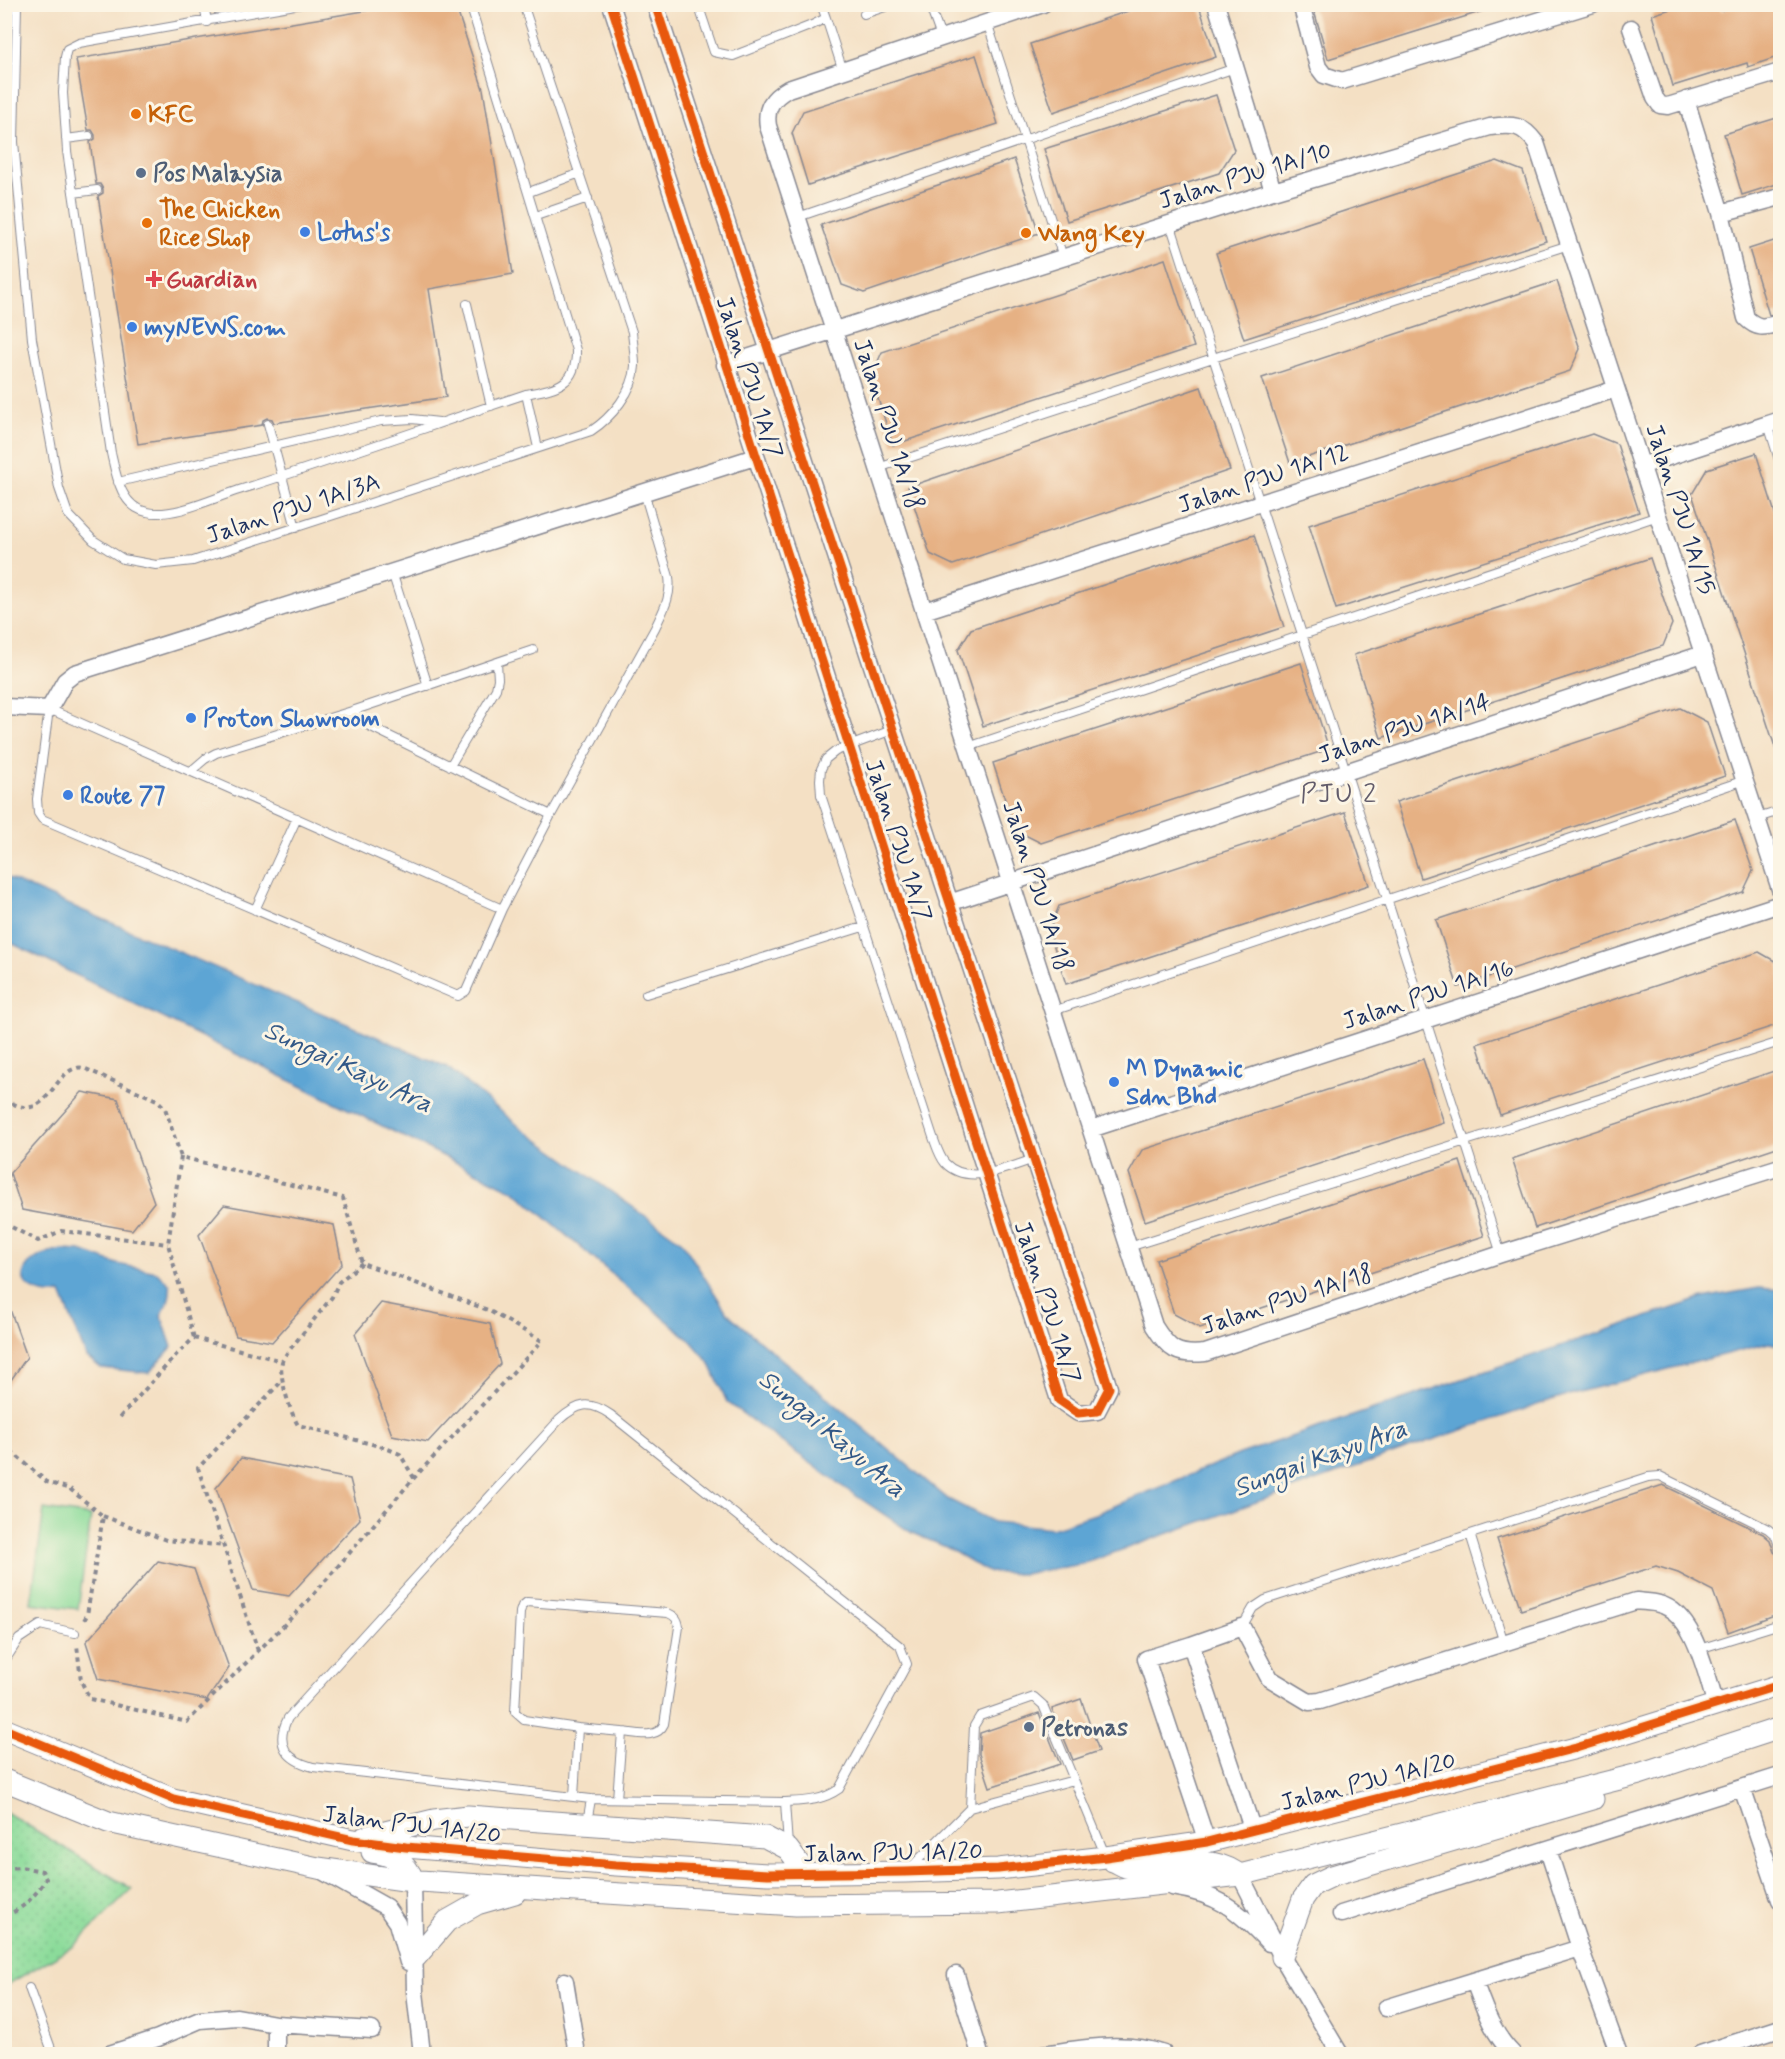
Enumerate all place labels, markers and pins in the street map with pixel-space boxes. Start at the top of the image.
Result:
place label: KFC [148,100,194,131]
marker: KFC [129,107,143,121]
place label: Pos Malaysia [153,159,283,190]
marker: Pos Malaysia [134,166,148,180]
place label: The Chicken Rice Shop [159,195,280,254]
marker: The Chicken Rice Shop [140,216,154,230]
place label: Lotus's [317,218,391,249]
place label: Wang Key [1037,219,1145,253]
marker: Lotus's [298,225,312,239]
marker: Wang Key [1019,226,1033,240]
place label: Guardian [166,265,257,296]
marker: Guardian [147,272,161,286]
place label: myNEWS.com [144,313,286,344]
marker: myNEWS.com [125,320,139,334]
place label: Proton Showroom [203,704,380,735]
marker: Proton Showroom [184,711,198,725]
place label: Route 77 [80,781,165,812]
marker: Route 77 [61,788,75,802]
place label: M Dynamic Sdn Bhd [1126,1054,1243,1113]
marker: M Dynamic Sdn Bhd [1107,1075,1121,1089]
place label: Petronas [1041,1713,1128,1744]
marker: Petronas [1022,1720,1036,1734]

